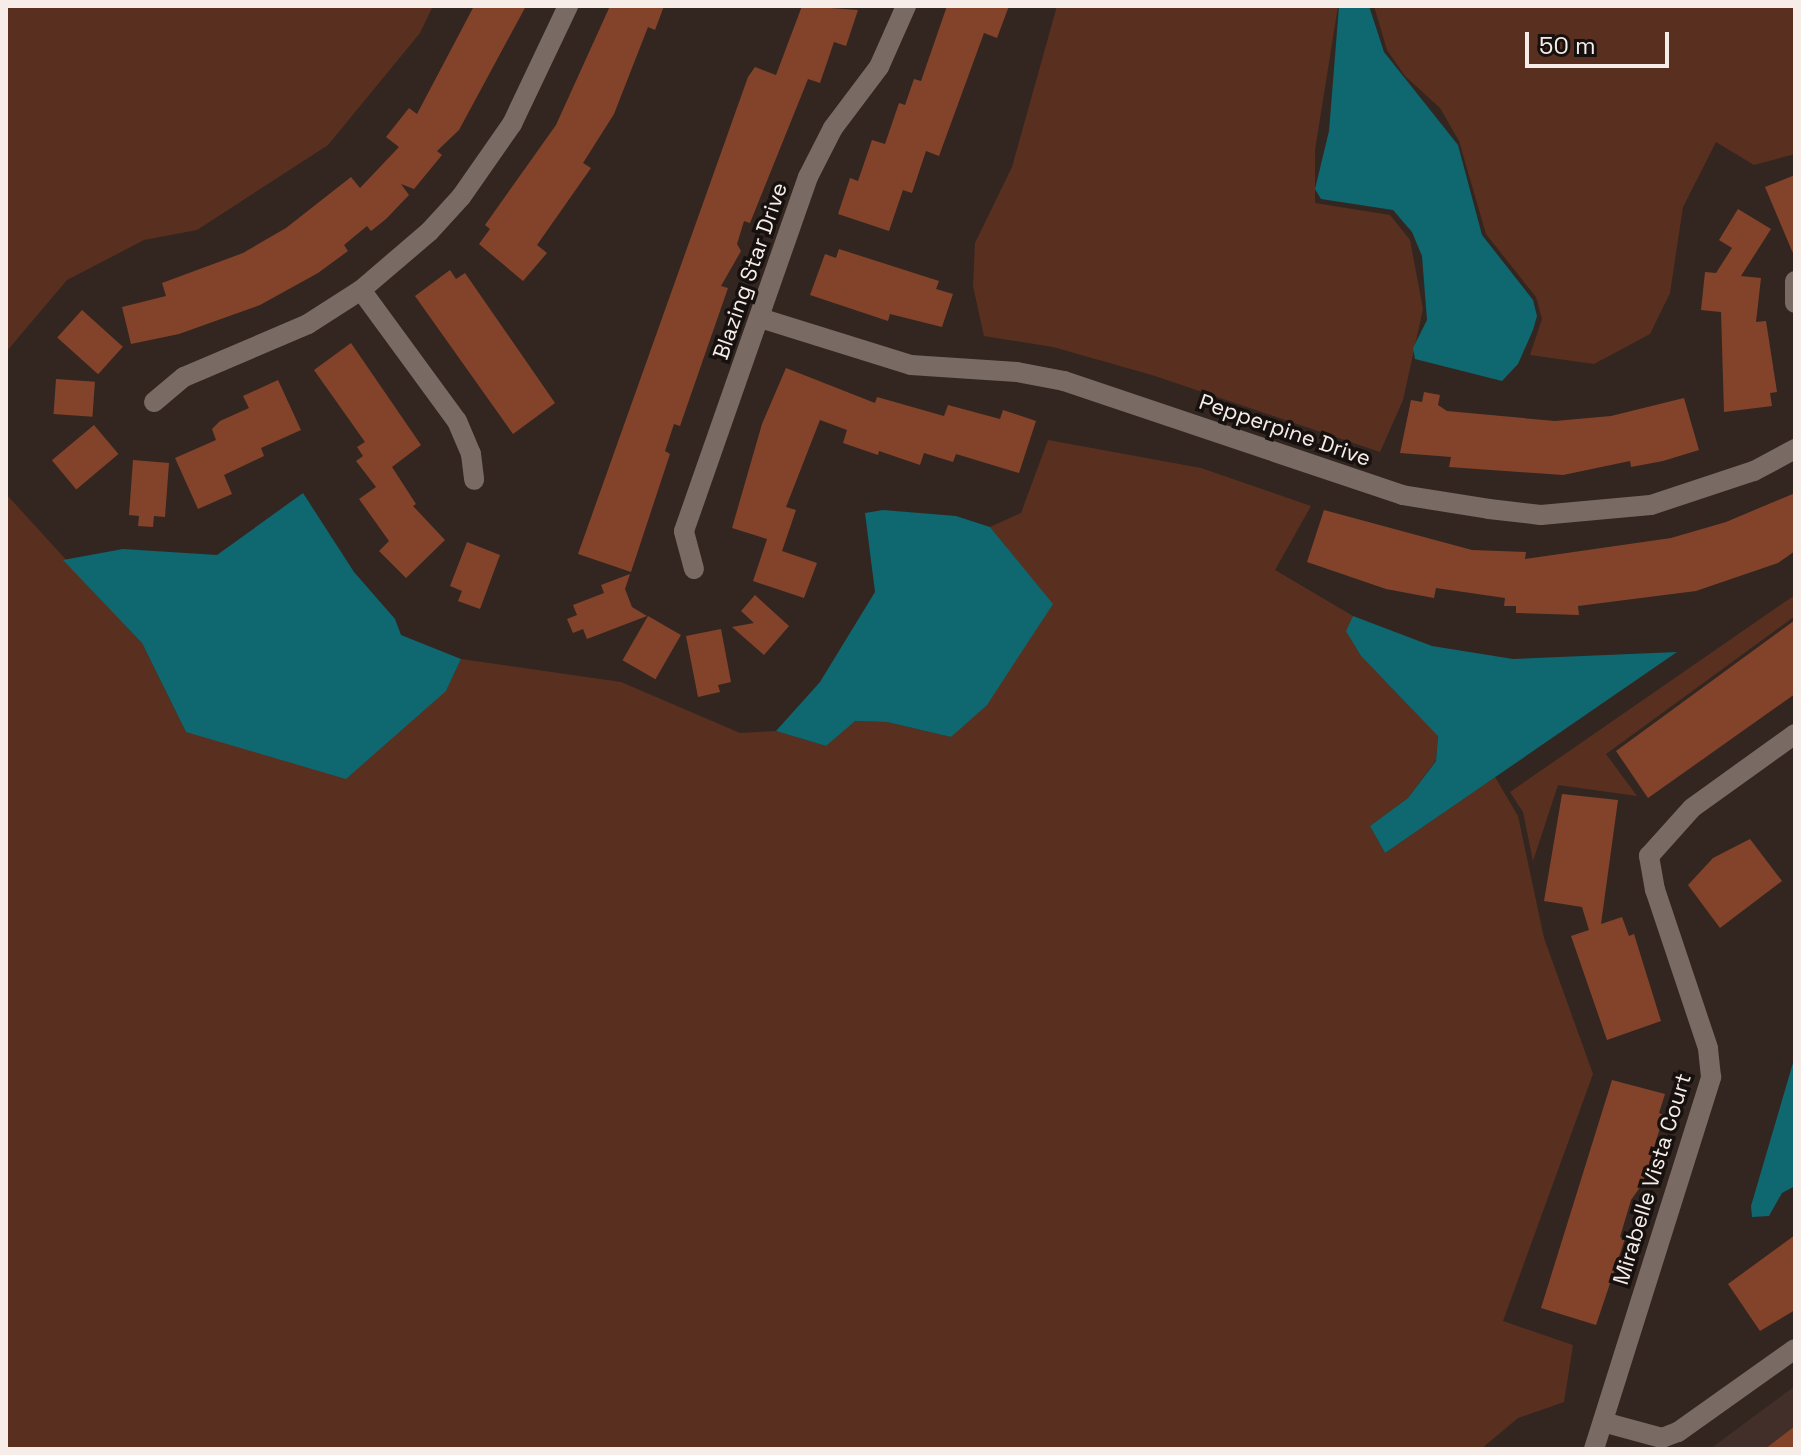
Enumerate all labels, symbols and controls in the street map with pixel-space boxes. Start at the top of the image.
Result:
scale bar [1529,16,1673,66]
text: 50 m [1539,30,1596,61]
street label: Blazing Star Drive [707,179,793,363]
street label: Pepperpine Drive [1196,388,1374,472]
street label: Mirabelle Vista Court [1607,1070,1697,1288]

